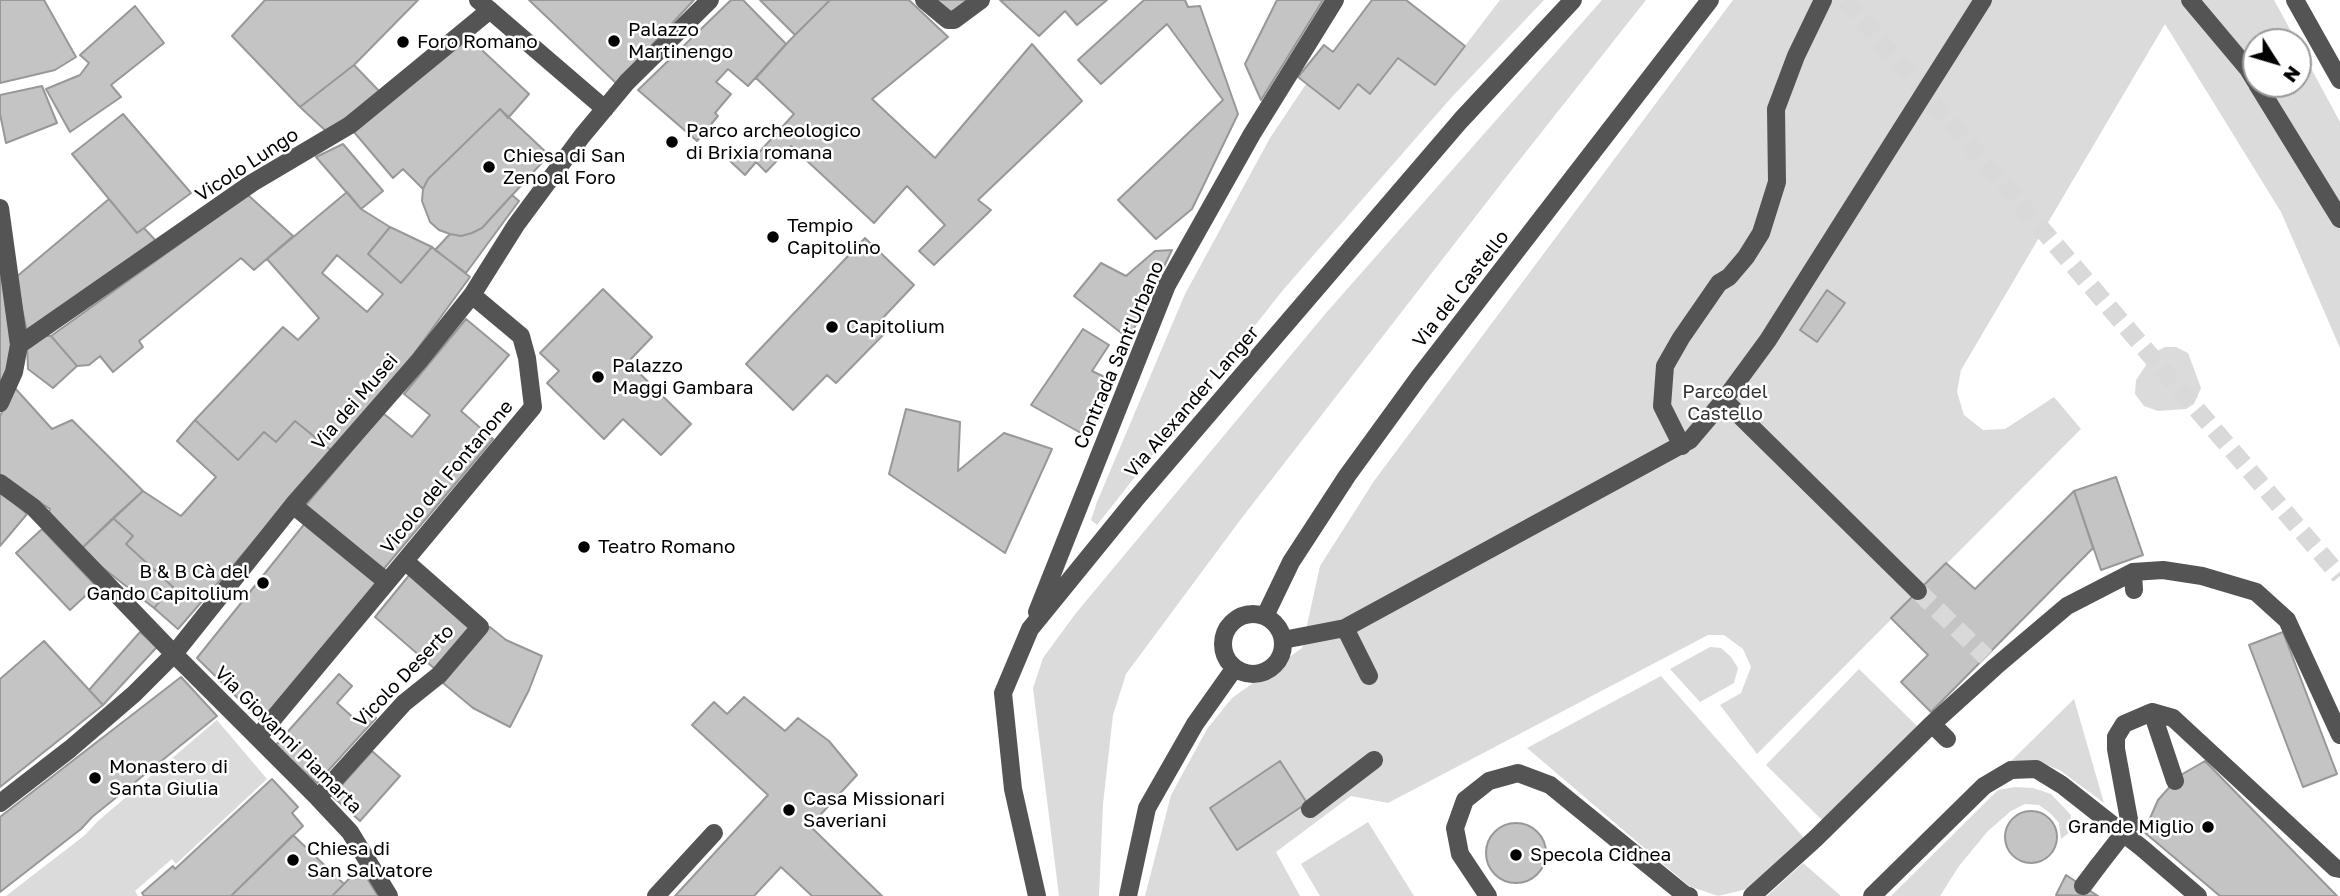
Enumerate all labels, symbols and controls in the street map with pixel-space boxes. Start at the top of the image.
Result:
place label: Palazzo Martinengo [628,19,733,63]
north arrow [2242,28,2312,98]
place label: Foro Romano [417,31,538,53]
marker: Palazzo Martinengo [606,33,622,49]
marker: Foro Romano [395,34,411,50]
text: N [2279,62,2306,87]
place label: Parco archeologico di Brixia romana [686,120,861,164]
street label: Vicolo Lungo [191,123,303,207]
marker: Parco archeologico di Brixia romana [664,134,680,150]
place label: Chiesa di San Zeno al Foro [503,145,625,189]
marker: Chiesa di San Zeno al Foro [481,159,497,175]
place label: Tempio Capitolino [787,215,881,259]
street label: Via del Castello [1408,226,1514,352]
marker: Tempio Capitolino [765,229,781,245]
street label: Contrada Sant'Urbano [1069,258,1169,452]
place label: Capitolium [846,316,945,338]
marker: Capitolium [824,319,840,335]
street label: Via Alexander Langer [1120,322,1264,482]
street label: Via dei Musei [307,349,403,455]
place label: Palazzo Maggi Gambara [612,355,754,399]
marker: Palazzo Maggi Gambara [590,369,606,385]
park label: Parco del Castello [1682,381,1768,425]
street label: Vicolo del Fontanone [376,396,518,558]
place label: Teatro Romano [598,536,735,558]
marker: Teatro Romano [576,539,592,555]
place label: B & B Cà del Gando Capitolium [86,561,249,605]
marker: B & B Cà del Gando Capitolium [255,575,271,591]
street label: Vicolo Deserto [349,620,459,732]
street label: Via Giovanni Piamarta [210,662,366,818]
place label: Monastero di Santa Giulia [109,756,228,800]
marker: Monastero di Santa Giulia [87,770,103,786]
place label: Casa Missionari Saveriani [803,788,945,832]
marker: Casa Missionari Saveriani [781,802,797,818]
place label: Grande Miglio [2068,816,2194,838]
marker: Grande Miglio [2200,819,2216,835]
place label: Chiesa di San Salvatore [307,838,433,882]
place label: Specola Cidnea [1530,844,1671,866]
marker: Specola Cidnea [1508,847,1524,863]
marker: Chiesa di San Salvatore [285,852,301,868]

